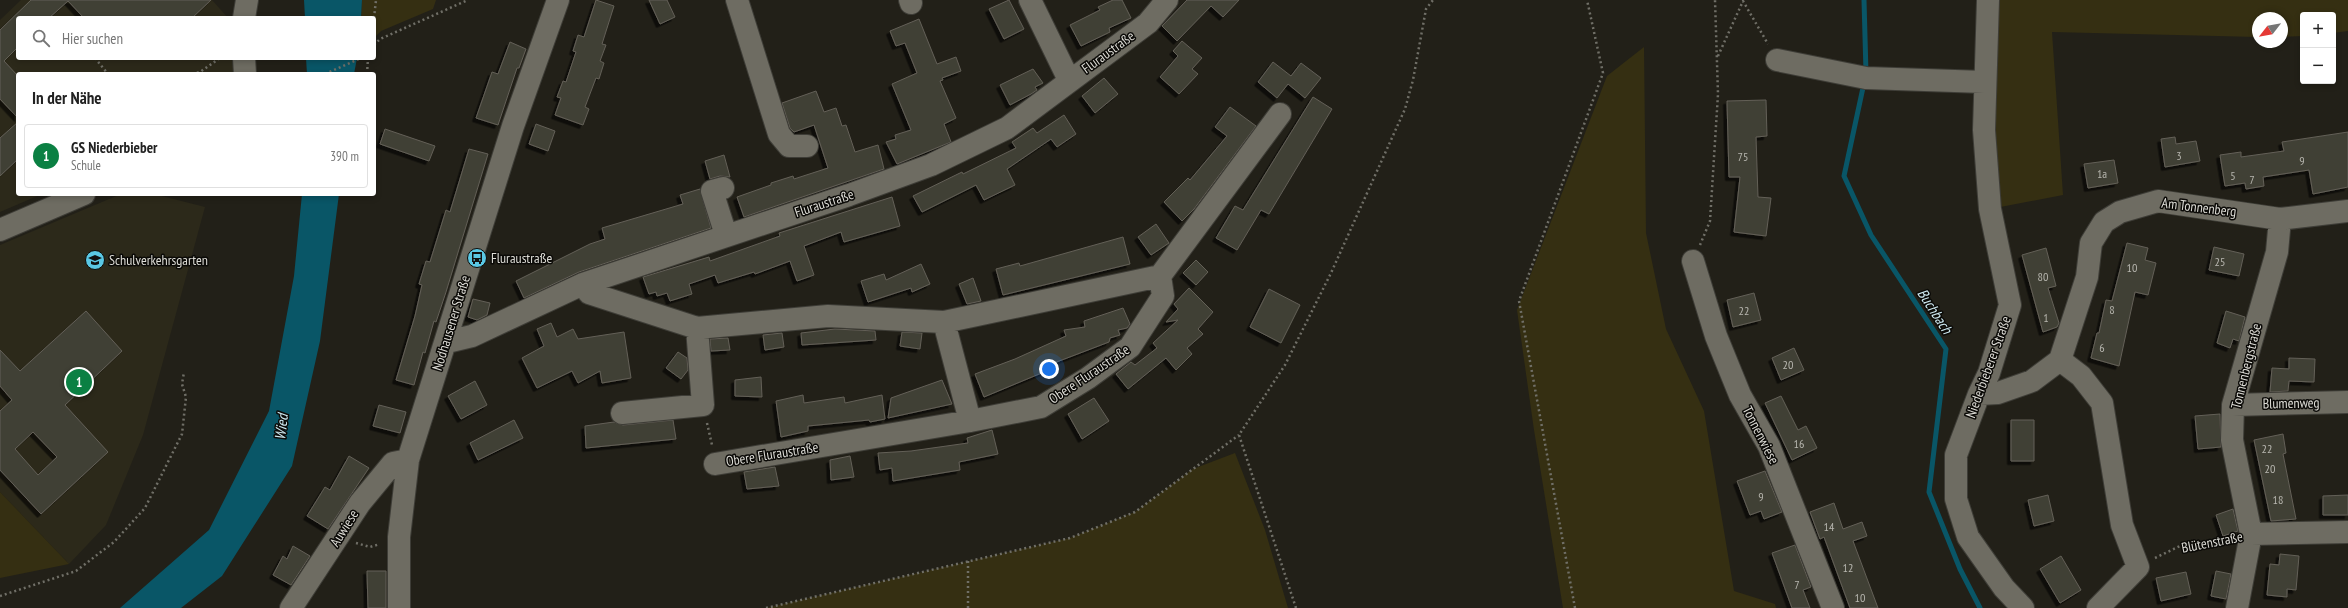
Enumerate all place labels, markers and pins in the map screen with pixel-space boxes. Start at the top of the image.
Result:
bus stop icon: Fluraustraße [466,247,488,269]
school or university icon: Schulverkehrsgarten [84,249,106,271]
place label: Fluraustraße [491,249,552,267]
place label: Schulverkehrsgarten [109,251,208,269]
pin: 1 [66,367,92,397]

